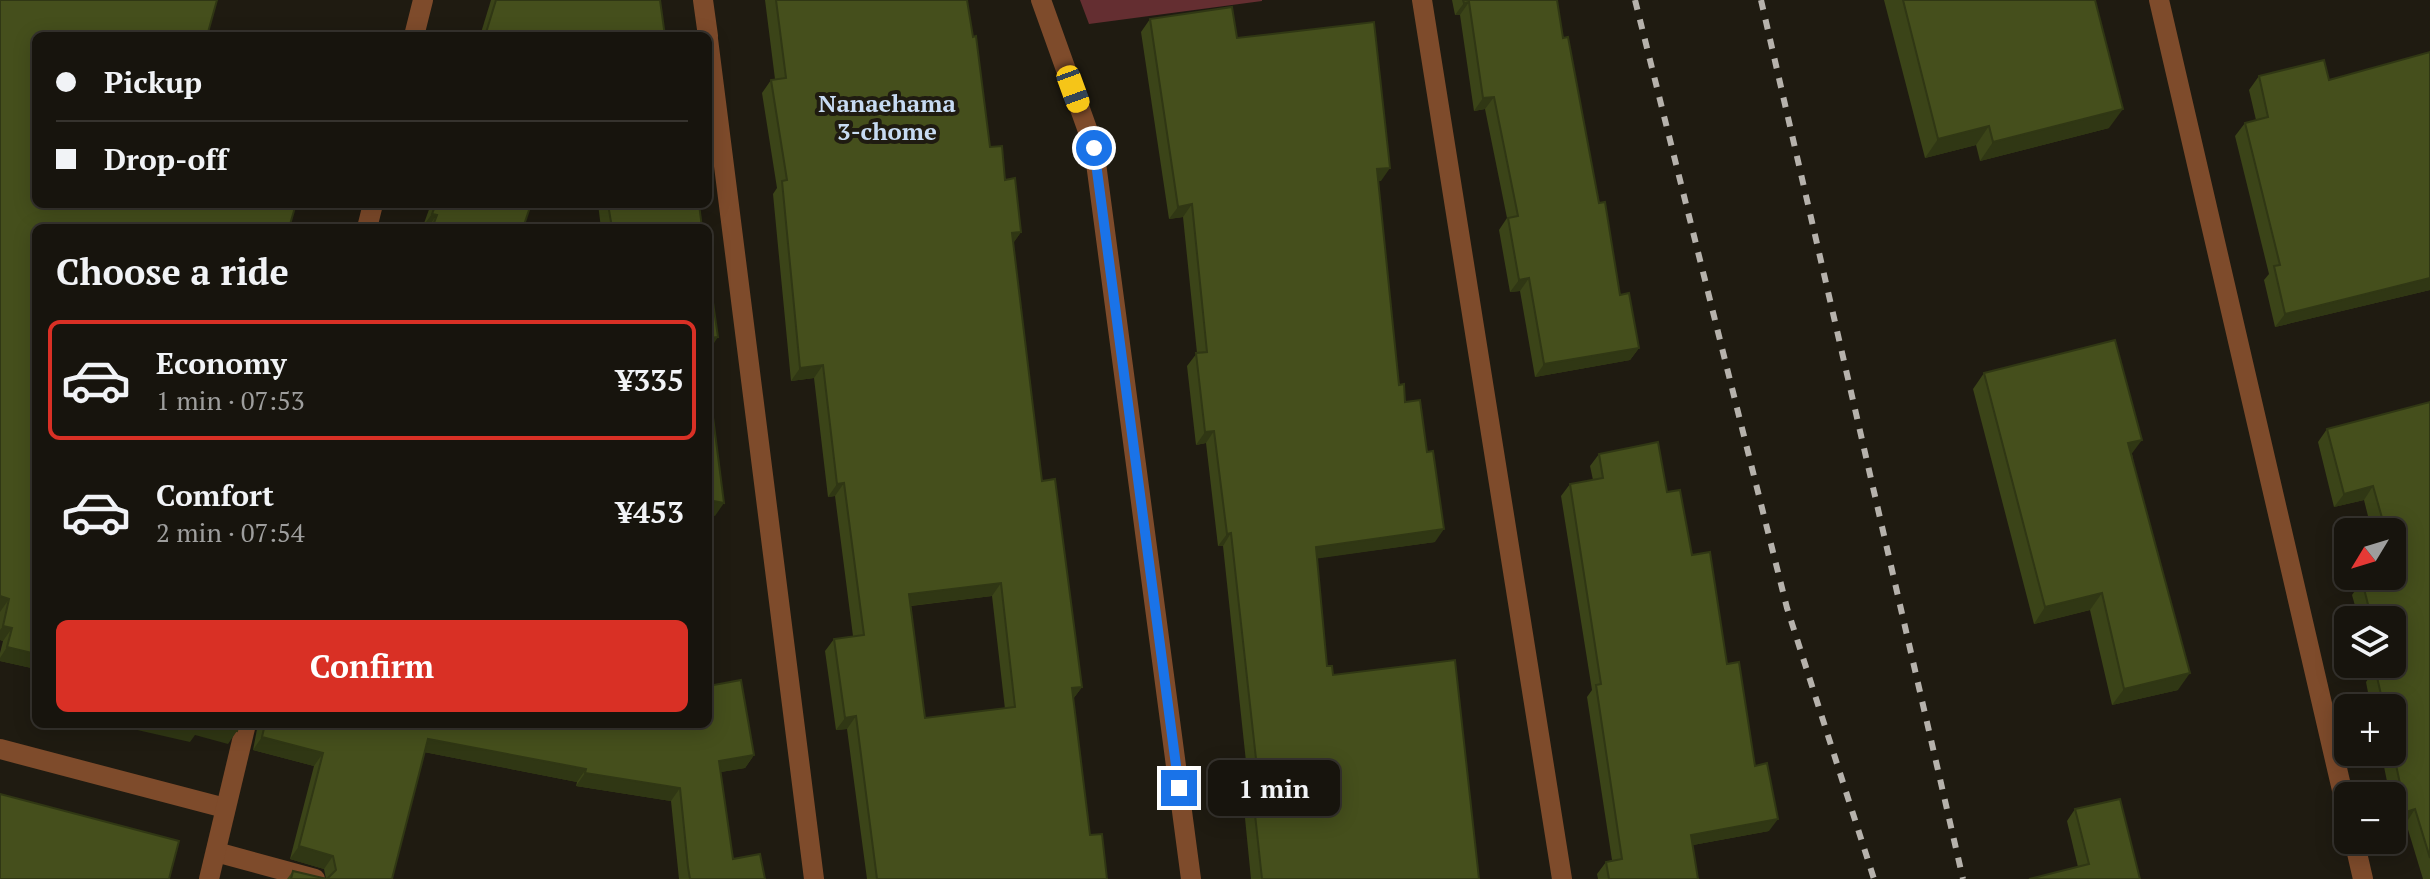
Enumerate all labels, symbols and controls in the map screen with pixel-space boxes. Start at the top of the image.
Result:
text: Pickup [104,62,202,102]
car [1054,62,1092,116]
district label: Nanaehama 3-chome [818,87,956,147]
route start [1076,130,1112,166]
text: Drop-off [104,139,228,179]
text: Choose a ride [56,248,289,295]
text: Economy [156,343,287,383]
icon: car [60,344,132,416]
text: ¥335 [616,360,684,400]
text: 1 min · 07:53 [156,383,305,417]
text: Comfort [156,475,274,515]
icon: car [60,476,132,548]
text: ¥453 [616,492,684,532]
text: 2 min · 07:54 [156,515,305,549]
north arrow [2334,518,2406,590]
map controls [2334,518,2406,854]
button: layers [2334,606,2406,678]
button: Confirm [56,620,688,712]
button: + [2334,694,2406,766]
callout: 1 min [1207,760,1339,816]
route end [1161,770,1197,806]
text: 1 min [1238,771,1310,805]
button: − [2334,782,2406,854]

